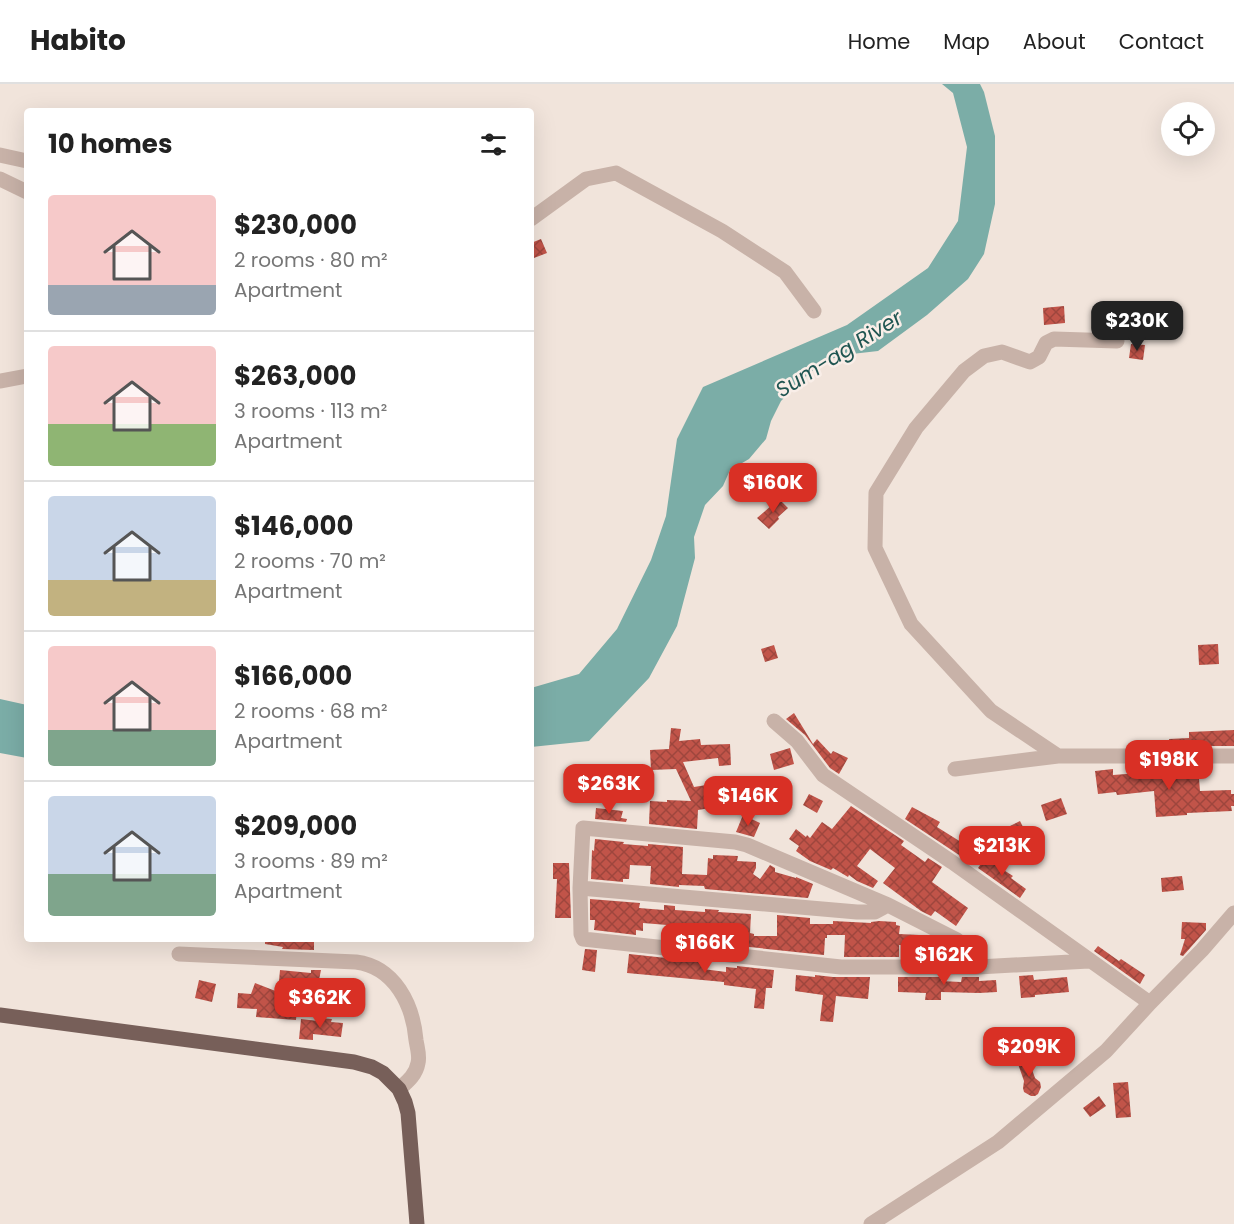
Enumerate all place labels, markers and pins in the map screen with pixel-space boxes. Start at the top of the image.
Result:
pin: $230K [1095,301,1179,352]
pin: $160K [731,463,815,514]
pin: $198K [1127,740,1211,791]
pin: $263K [567,764,651,815]
pin: $146K [706,776,790,827]
pin: $213K [960,826,1044,877]
pin: $166K [663,923,747,974]
pin: $162K [902,935,986,986]
pin: $362K [278,978,362,1029]
pin: $209K [987,1027,1071,1078]

